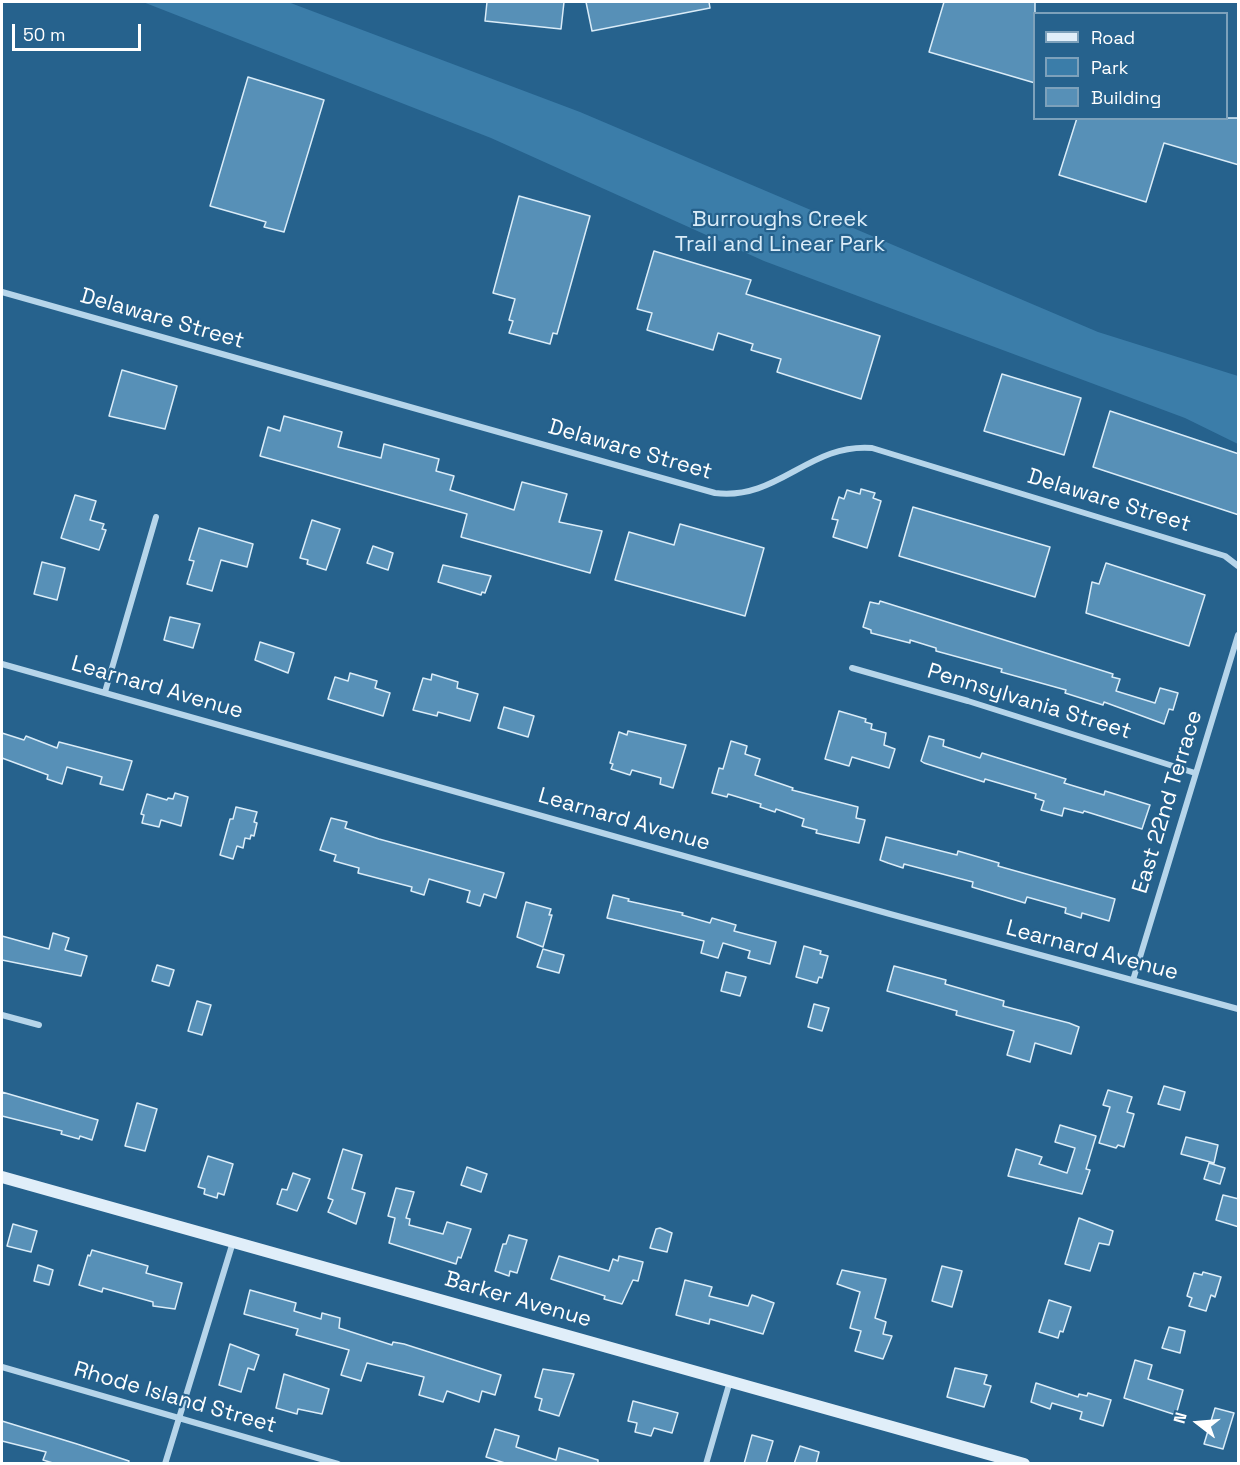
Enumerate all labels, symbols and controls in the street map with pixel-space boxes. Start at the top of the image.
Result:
scale bar [15,12,144,50]
legend [1033,12,1228,120]
text: 50 m [23,23,65,46]
text: Road [1091,26,1135,49]
text: Park [1091,56,1128,79]
text: Building [1091,86,1161,109]
park label: Burroughs Creek Trail and Linear Park [675,207,885,258]
street label: Delaware Street [77,283,247,355]
street label: Delaware Street [545,414,715,486]
street label: Delaware Street [1024,464,1194,538]
street label: Learnard Avenue [68,651,246,725]
street label: Pennsylvania Street [924,658,1134,746]
street label: East 22nd Terrace [1128,707,1208,897]
street label: Learnard Avenue [535,783,713,857]
street label: Learnard Avenue [1003,915,1181,987]
street label: Barker Avenue [442,1266,594,1334]
street label: Rhode Island Street [71,1356,279,1440]
north arrow [1168,1393,1228,1453]
text: N [1169,1410,1192,1426]

